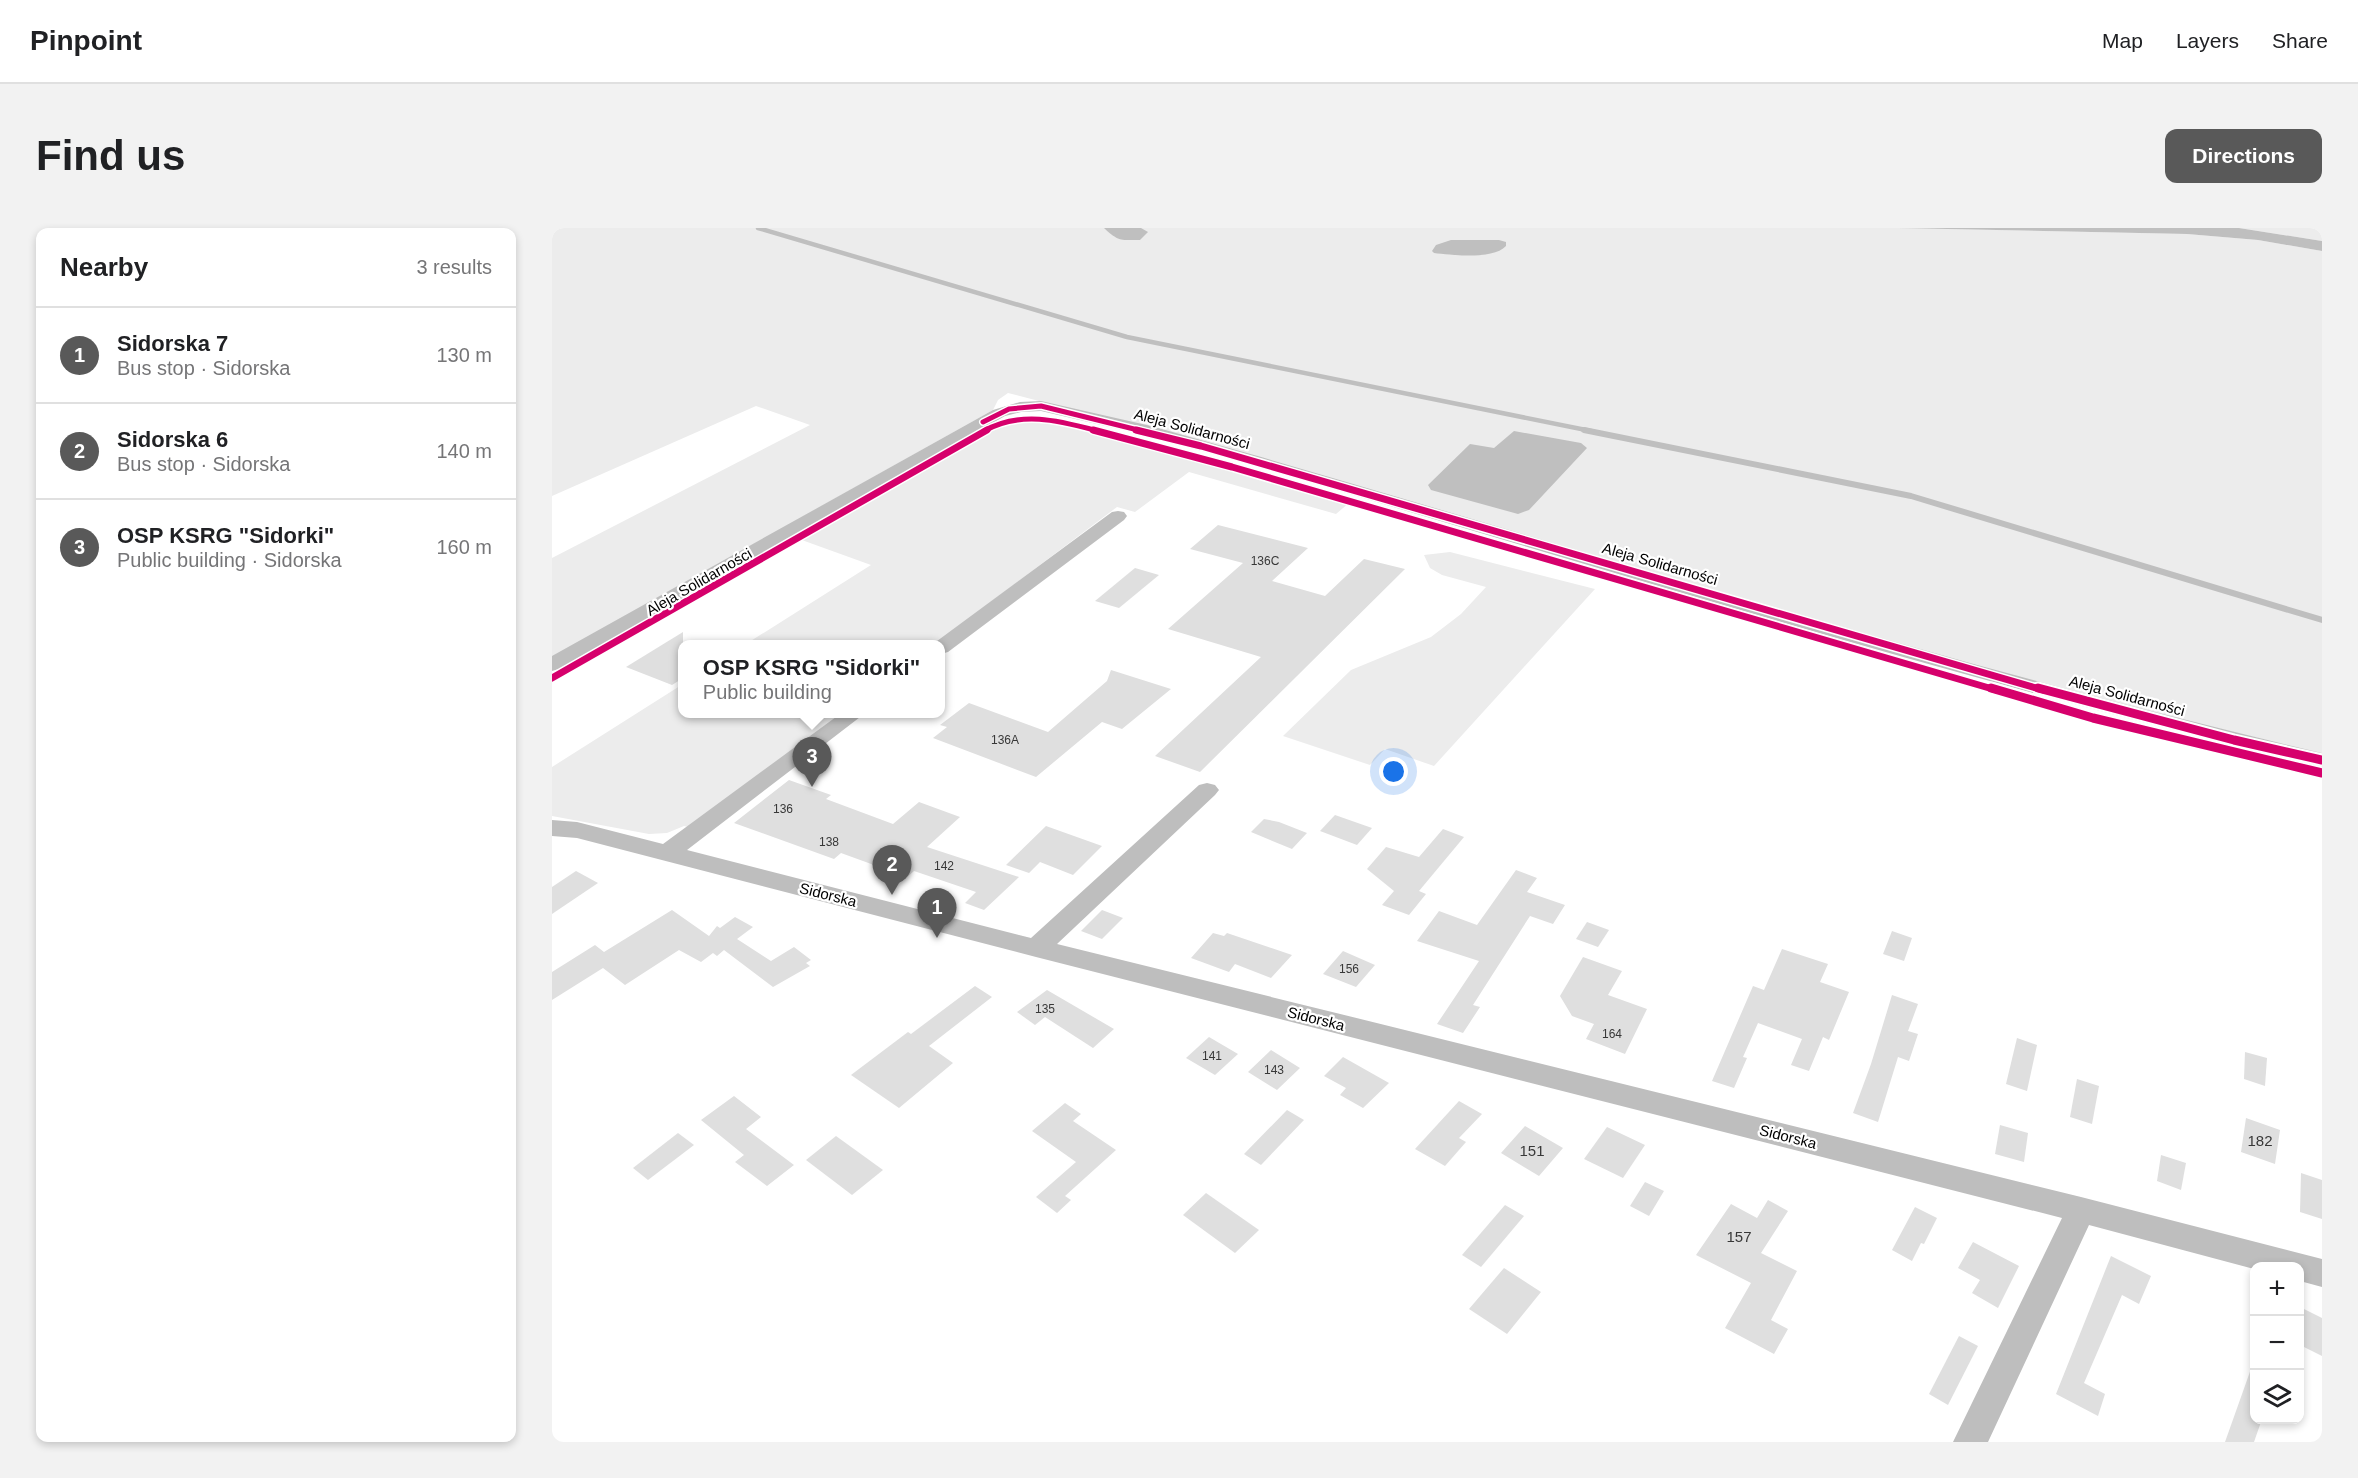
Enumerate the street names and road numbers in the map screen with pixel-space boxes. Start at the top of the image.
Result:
street label: Aleja Solidarności [1132,405,1252,452]
street label: Aleja Solidarności [1600,539,1720,588]
street label: Aleja Solidarności [643,544,755,619]
street label: Aleja Solidarności [2067,672,2187,719]
street label: Sidorska [798,879,859,910]
street label: Sidorska [1286,1003,1347,1034]
street label: Sidorska [1758,1121,1819,1152]

